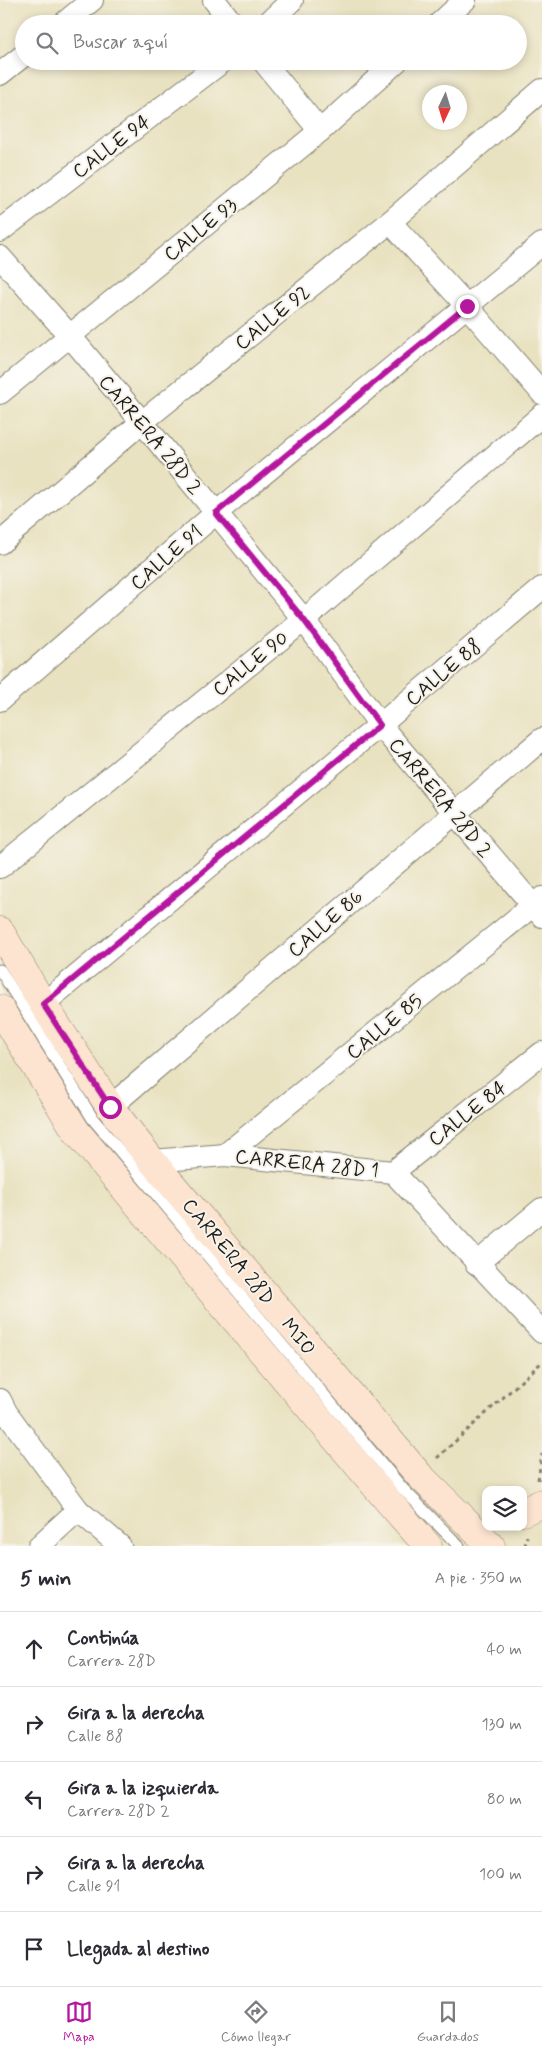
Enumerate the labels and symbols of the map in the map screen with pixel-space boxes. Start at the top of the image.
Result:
north arrow [422,85,467,130]
street label: CALLE 94 [67,109,156,185]
street label: CALLE 93 [158,192,243,268]
street label: CALLE 92 [230,279,316,357]
route end [456,295,479,318]
street label: CARRERA 28D 2 [92,369,208,501]
street label: CALLE 91 [125,519,209,597]
street label: CALLE 90 [207,625,295,703]
street label: CALLE 88 [400,633,488,713]
street label: CARRERA 28D 2 [382,732,498,864]
street label: CALLE 86 [283,884,369,964]
street label: CALLE 85 [341,988,429,1066]
street label: CALLE 84 [423,1075,513,1153]
route start [99,1096,122,1119]
street label: CARRERA 28D 1 [234,1144,380,1185]
street label: CARRERA 28D [175,1193,280,1311]
street label: MIO [274,1313,321,1361]

